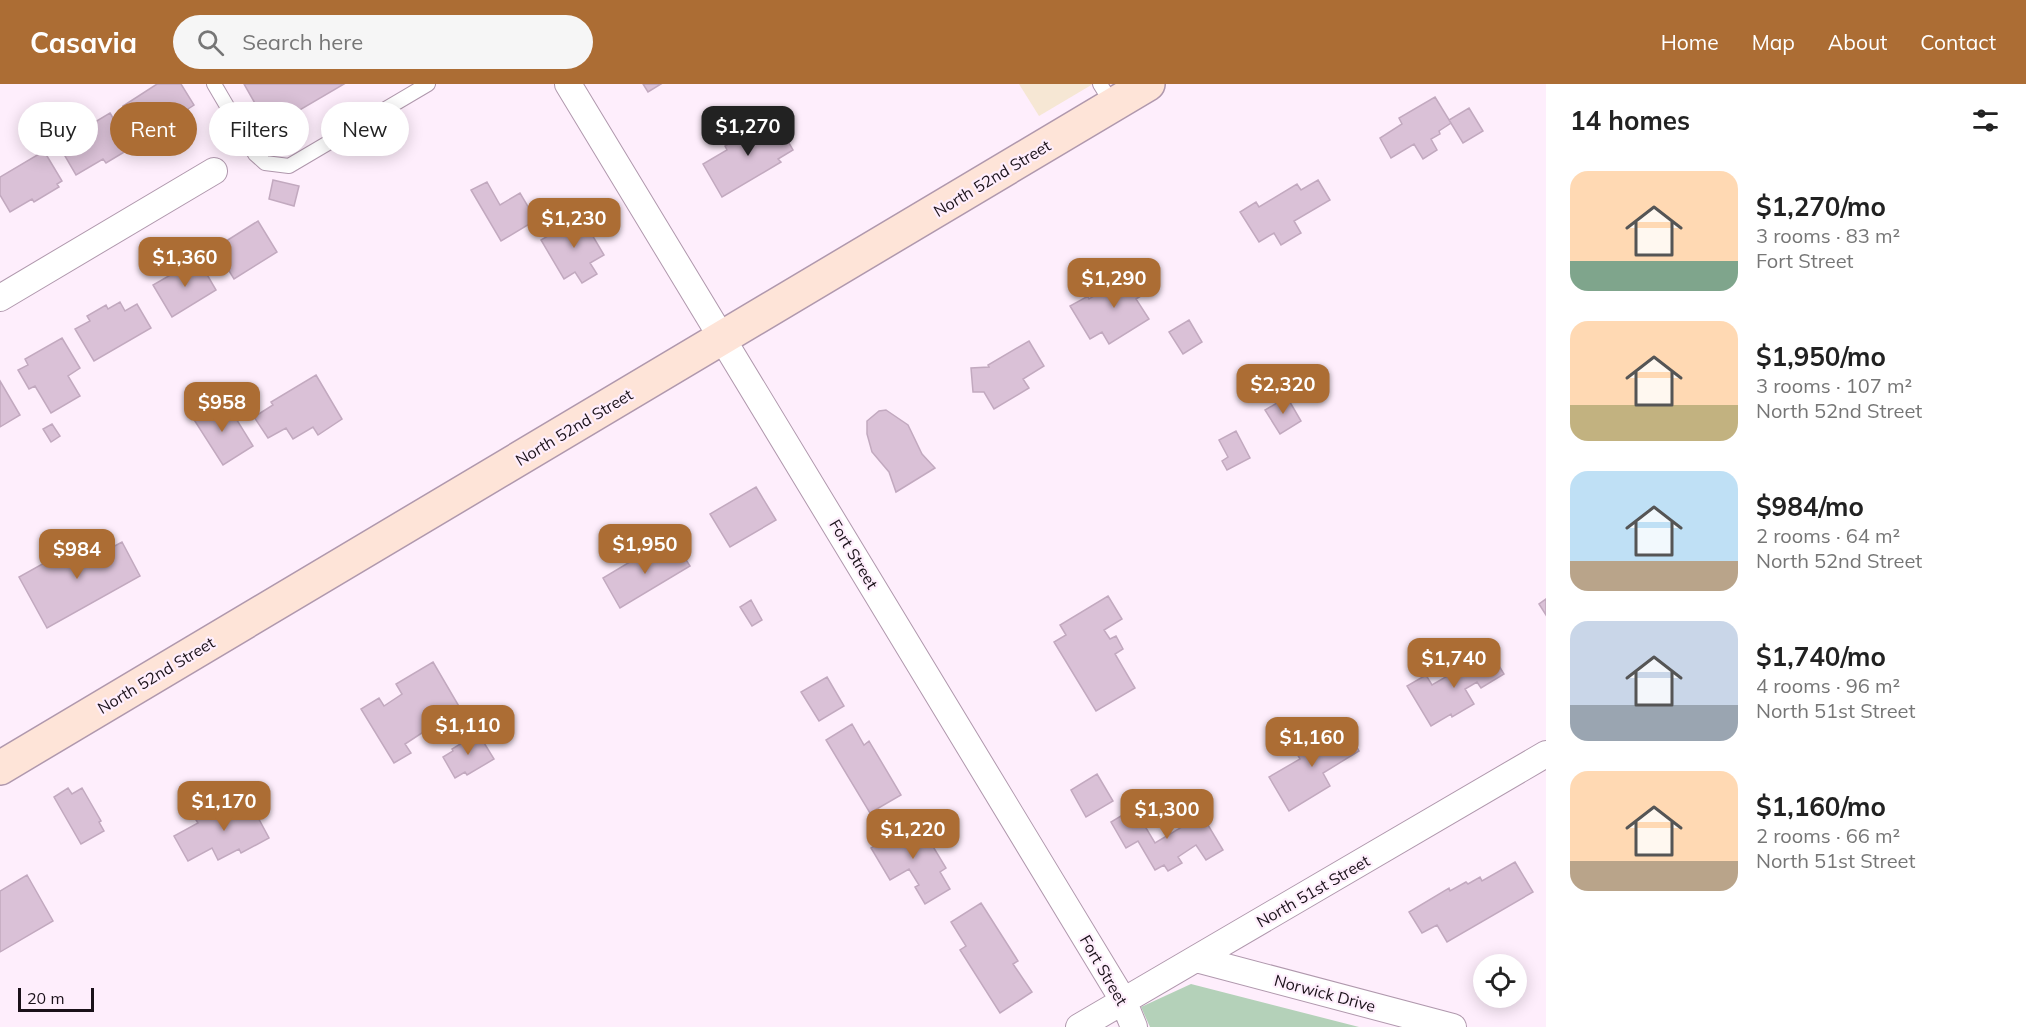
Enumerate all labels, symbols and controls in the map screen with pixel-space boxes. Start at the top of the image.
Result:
search box [173,15,593,69]
text: Casavia [30,25,137,60]
icon: search [194,26,227,59]
text: Search here [242,28,363,56]
text: Home [1661,29,1719,55]
text: Map [1752,29,1795,55]
text: About [1828,29,1887,55]
text: Contact [1920,29,1996,55]
chip: Buy [18,102,98,156]
chip: Rent [110,102,197,156]
chip: Filters [209,102,309,156]
chip: New [321,102,409,156]
text: 14 homes [1570,104,1690,137]
icon: filters [1969,104,2002,137]
pin: $1,270 [699,106,797,157]
text: $1,270 [716,113,780,138]
street label: North 52nd Street [930,135,1055,221]
text: $1,270/mo [1756,190,1886,223]
icon: home [1618,195,1690,267]
pin: $1,230 [525,198,623,249]
text: $1,230 [542,205,606,230]
text: 3 rooms · 83 m² [1756,223,1900,248]
pin: $1,360 [136,237,234,288]
text: $1,360 [153,244,217,269]
text: Fort Street [1756,248,1854,273]
pin: $1,290 [1065,258,1163,309]
text: $1,290 [1082,265,1146,290]
text: $1,950/mo [1756,340,1886,373]
icon: home [1618,345,1690,417]
pin: $2,320 [1234,364,1332,415]
text: $2,320 [1251,371,1315,396]
text: 3 rooms · 107 m² [1756,373,1912,398]
pin: $958 [186,382,258,433]
street label: North 52nd Street [512,384,637,470]
text: $958 [198,389,246,414]
text: North 52nd Street [1756,398,1922,423]
text: $984/mo [1756,490,1864,523]
icon: home [1618,495,1690,567]
street label: Fort Street [825,515,883,593]
text: 2 rooms · 64 m² [1756,523,1900,548]
pin: $1,950 [596,524,694,575]
pin: $984 [41,529,113,580]
text: $1,950 [613,531,677,556]
text: $984 [53,536,101,561]
text: North 52nd Street [1756,548,1922,573]
street label: North 52nd Street [94,632,219,718]
pin: $1,740 [1405,638,1503,689]
text: $1,740/mo [1756,640,1886,673]
text: $1,740 [1422,645,1486,670]
icon: home [1618,645,1690,717]
text: 4 rooms · 96 m² [1756,673,1900,698]
text: North 51st Street [1756,698,1915,723]
pin: $1,110 [419,705,517,756]
text: $1,110 [436,712,500,737]
pin: $1,160 [1263,717,1361,768]
text: $1,160 [1280,724,1344,749]
pin: $1,170 [175,781,273,832]
text: $1,170 [192,788,256,813]
pin: $1,300 [1118,789,1216,840]
text: $1,160/mo [1756,790,1886,823]
icon: home [1618,795,1690,867]
text: $1,300 [1135,796,1199,821]
pin: $1,220 [864,809,962,860]
text: $1,220 [881,816,945,841]
text: 2 rooms · 66 m² [1756,823,1900,848]
text: North 51st Street [1756,848,1915,873]
street label: North 51st Street [1253,850,1374,932]
street label: Fort Street [1076,931,1132,1009]
map controls [1473,954,1527,1008]
button: locate [1473,954,1527,1008]
street label: Norwick Drive [1272,970,1378,1016]
scale bar [18,985,94,1012]
text: 20 m [27,988,64,1008]

